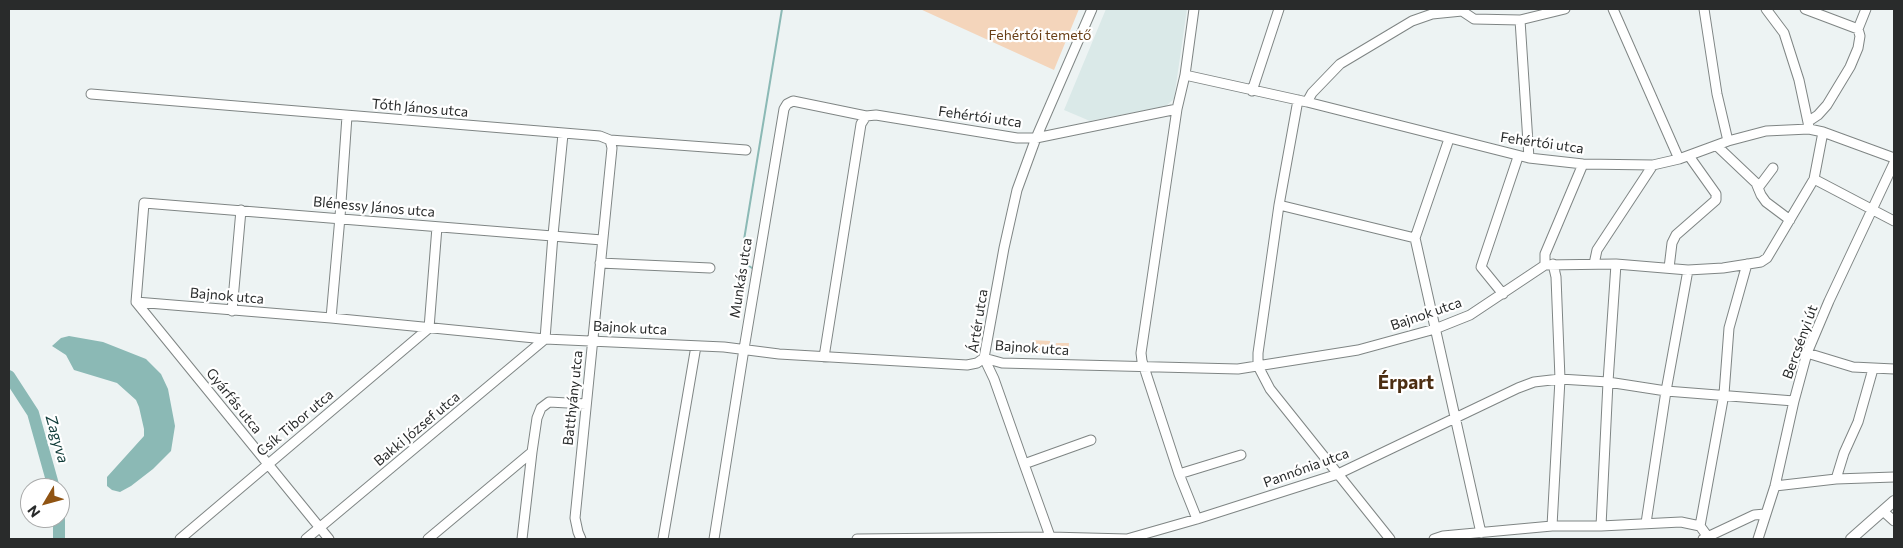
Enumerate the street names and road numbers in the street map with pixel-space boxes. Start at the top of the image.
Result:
street label: Tóth János utca [371,95,469,121]
street label: Fehértói utca [937,103,1023,131]
street label: Fehértói utca [1499,129,1585,157]
street label: Blénessy János utca [312,193,436,221]
street label: Munkás utca [726,237,756,319]
street label: Bajnok utca [189,284,265,308]
street label: Ártér utca [965,288,991,354]
street label: Bajnok utca [1388,294,1464,334]
street label: Bercsényi út [1779,303,1821,381]
street label: Bajnok utca [592,318,668,338]
street label: Bajnok utca [994,337,1070,359]
street label: Batthyány utca [560,350,586,446]
street label: Gyárfás utca [203,365,265,437]
street label: Csík Tibor utca [253,386,337,460]
street label: Bakki József utca [371,388,463,470]
street label: Pannónia utca [1261,445,1351,491]

